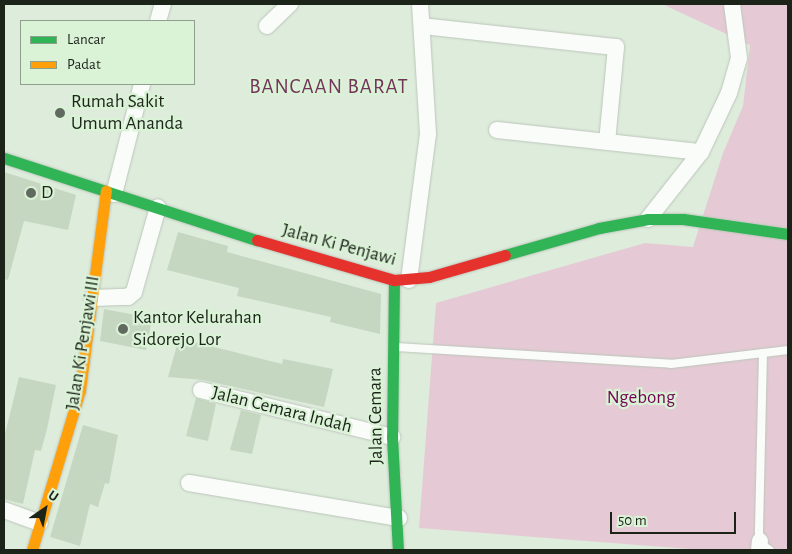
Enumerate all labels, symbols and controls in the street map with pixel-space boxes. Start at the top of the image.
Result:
legend [20,20,195,85]
text: Lancar [67,32,105,47]
text: Padat [67,57,101,72]
district label: BANCAAN BARAT [248,74,410,100]
place label: Rumah Sakit Umum Ananda [71,91,183,135]
marker: Rumah Sakit Umum Ananda [53,106,67,120]
place label: D [41,182,53,204]
marker: D [25,187,37,199]
street label: Jalan Ki Penjawi [279,219,399,271]
street label: Jalan Ki Penjawi III [61,274,105,412]
place label: Kantor Kelurahan Sidorejo Lor [133,307,262,351]
marker: Kantor Kelurahan Sidorejo Lor [117,323,129,335]
street label: Jalan Cemara [364,367,388,465]
street label: Jalan Cemara Indah [210,382,354,438]
park label: Ngebong [607,387,675,409]
north arrow [20,484,70,534]
text: U [46,488,61,505]
scale bar [612,502,738,534]
text: 50 m [618,513,647,528]

